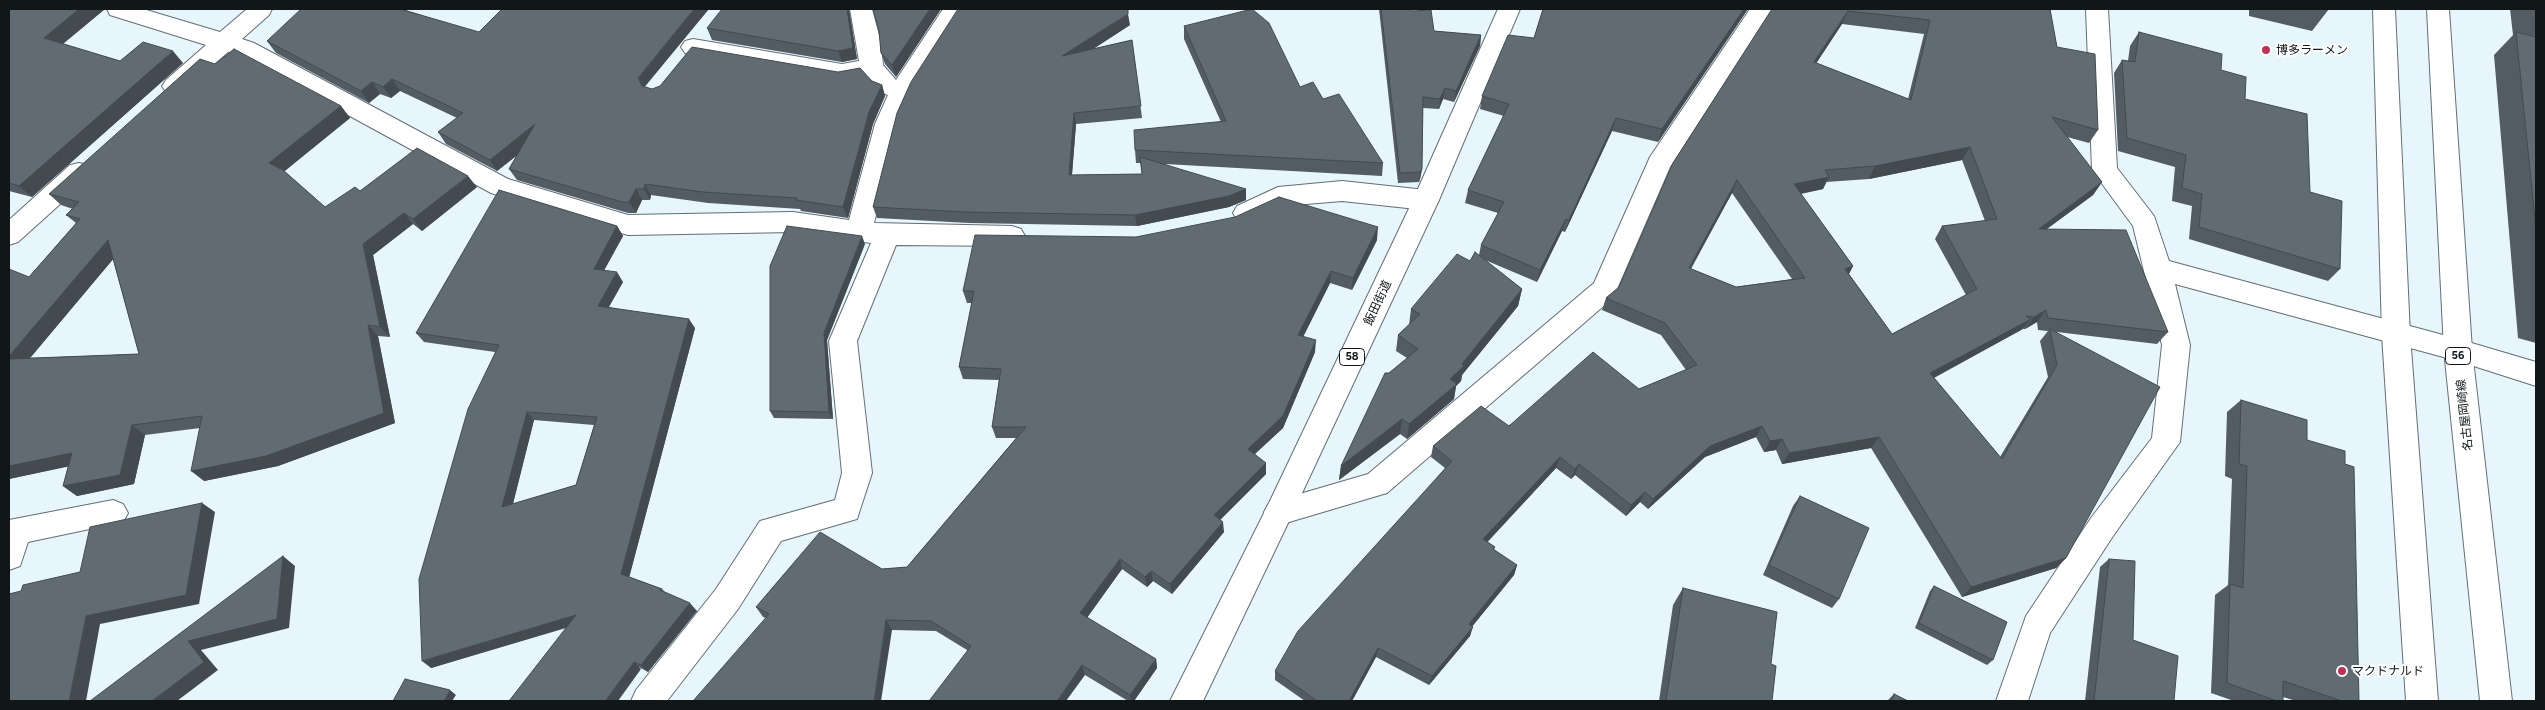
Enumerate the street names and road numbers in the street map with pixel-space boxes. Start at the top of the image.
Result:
street label: 飯田街道 [1361,278,1395,328]
road number: 58 [1340,348,1364,366]
road number: 56 [2446,348,2470,364]
street label: 名古屋岡崎線 [2454,378,2476,452]

